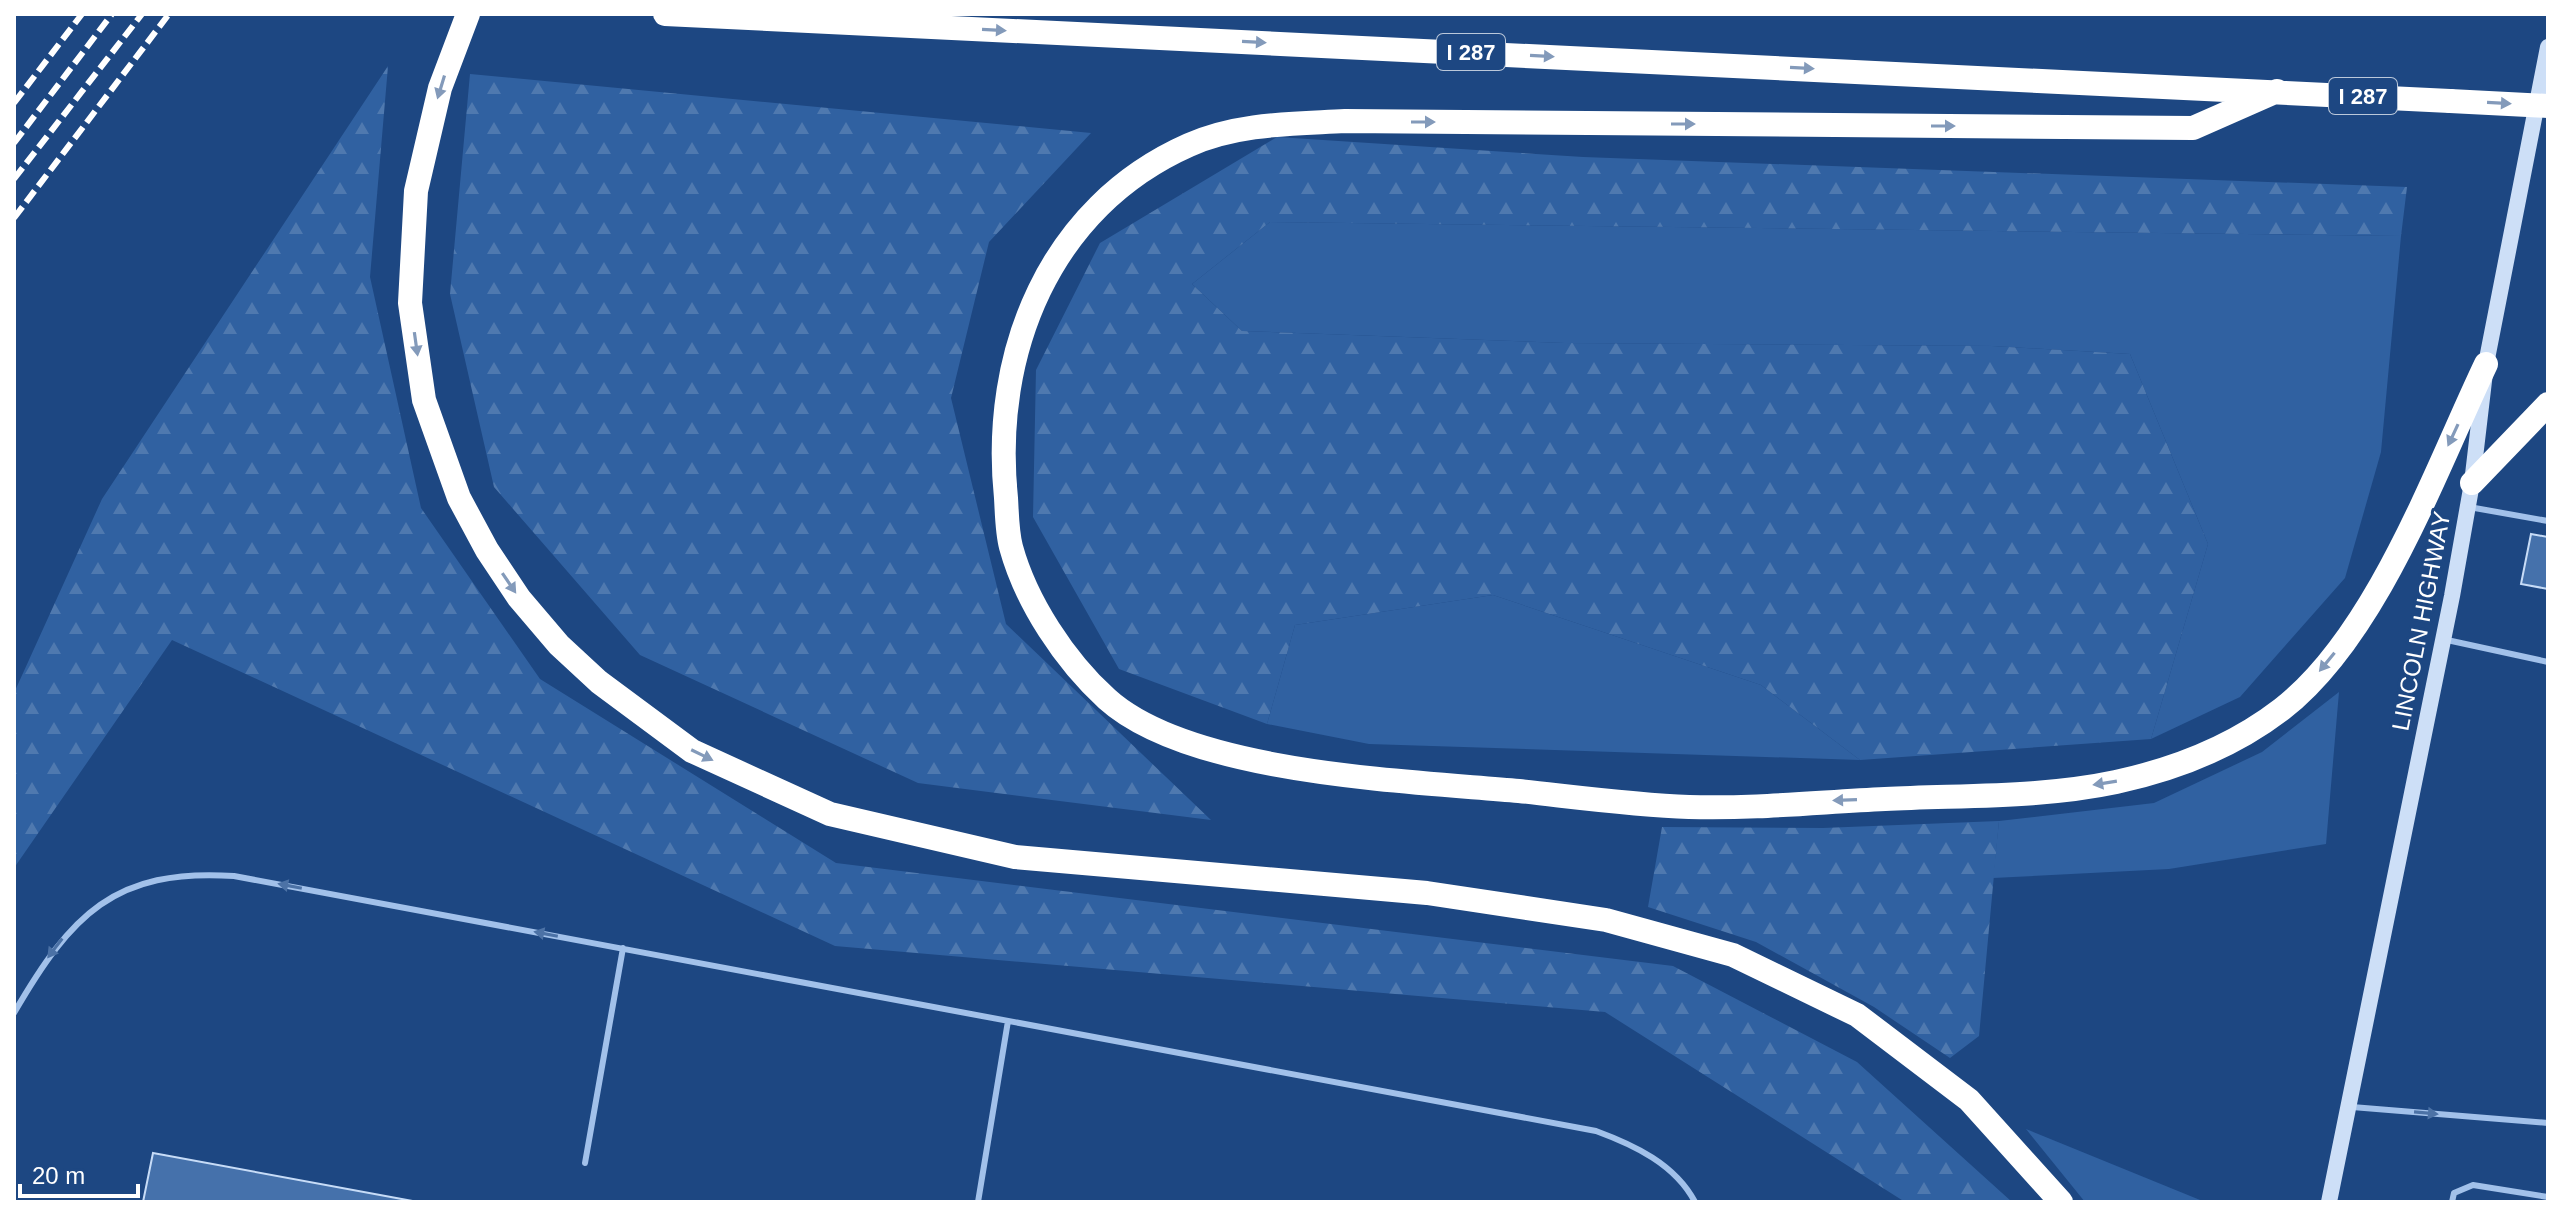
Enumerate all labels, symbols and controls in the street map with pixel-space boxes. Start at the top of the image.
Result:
one-way arrow [982,23,1007,36]
road number: I 287 [1437,34,1505,70]
one-way arrow [1242,36,1267,49]
one-way arrow [1530,49,1555,62]
one-way arrow [1790,62,1815,75]
one-way arrow [434,76,447,100]
road number: I 287 [2329,78,2397,114]
one-way arrow [2487,97,2512,110]
one-way arrow [1411,115,1436,128]
one-way arrow [1671,118,1696,130]
one-way arrow [1931,120,1956,132]
one-way arrow [410,331,423,356]
one-way arrow [2446,423,2459,447]
street label: LINCOLN HIGHWAY [2387,509,2455,733]
one-way arrow [501,573,516,594]
one-way arrow [2319,651,2336,671]
one-way arrow [690,748,713,762]
one-way arrow [2092,778,2117,790]
one-way arrow [1832,794,1857,807]
one-way arrow [278,880,303,892]
one-way arrow [533,927,558,939]
one-way arrow [48,938,64,958]
one-way arrow [2414,1107,2439,1120]
scale bar [20,1148,138,1198]
text: 20 m [32,1162,85,1189]

